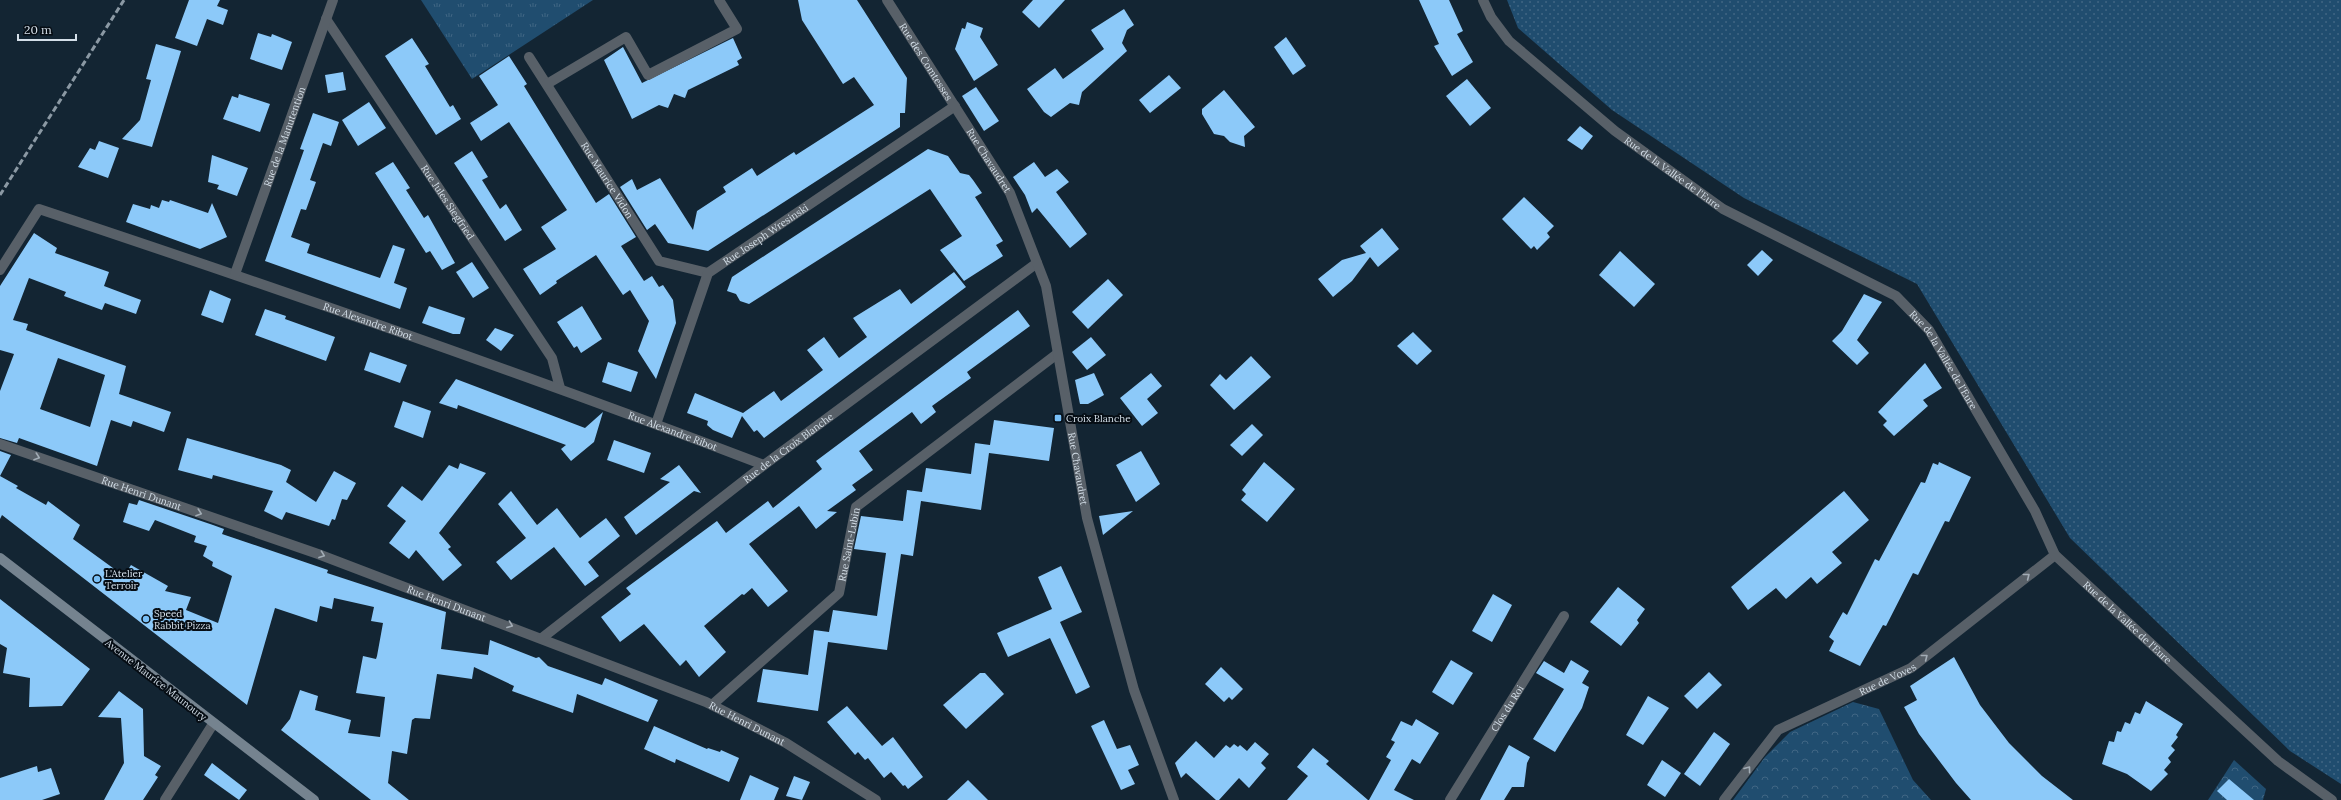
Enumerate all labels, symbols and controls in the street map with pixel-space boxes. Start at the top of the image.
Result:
scale bar [18,16,76,42]
street label: Rue des Comtesses [897,20,956,103]
text: 20 m [24,22,52,37]
street label: Rue de la Manutention [260,85,308,188]
street label: Rue Chavaudret [964,126,1015,195]
street label: Rue de la Vallée de l'Eure [1622,133,1724,212]
street label: Rue Maurice Vidon [578,139,637,221]
street label: Rue Jules Siegfried [418,162,478,242]
street label: Rue Joseph Wresinski [720,201,811,268]
street label: Rue Alexandre Ribot [321,299,415,343]
street label: Rue de la Vallée de l'Eure [1907,307,1981,412]
street label: Rue Alexandre Ribot [626,408,719,453]
street label: Rue de la Croix Blanche [740,409,836,486]
place label: Croix Blanche [1066,412,1131,425]
marker: Croix Blanche [1053,413,1063,423]
street label: Rue Chavaudret [1065,431,1091,506]
one-way arrow [33,452,40,461]
street label: Rue Henri Dunant [100,473,184,513]
street label: Rue Saint-Lubin [835,506,862,582]
one-way arrow [196,508,203,517]
one-way arrow [319,551,326,559]
place label: L'Atelier Terroir [105,567,143,592]
marker: L'Atelier Terroir [92,574,102,584]
one-way arrow [2023,574,2030,581]
street label: Rue de la Vallée de l'Eure [2081,578,2175,667]
street label: Rue Henri Dunant [405,582,488,624]
place label: Speed Rabbit Pizza [154,607,211,632]
marker: Speed Rabbit Pizza [141,614,151,624]
one-way arrow [506,621,513,629]
street label: Avenue Maurice Maunoury [102,636,210,724]
one-way arrow [1920,654,1927,661]
street label: Rue de Voves [1857,660,1919,698]
street label: Clos du Roi [1488,682,1526,734]
street label: Rue Henri Dunant [707,698,788,748]
one-way arrow [1743,766,1750,773]

